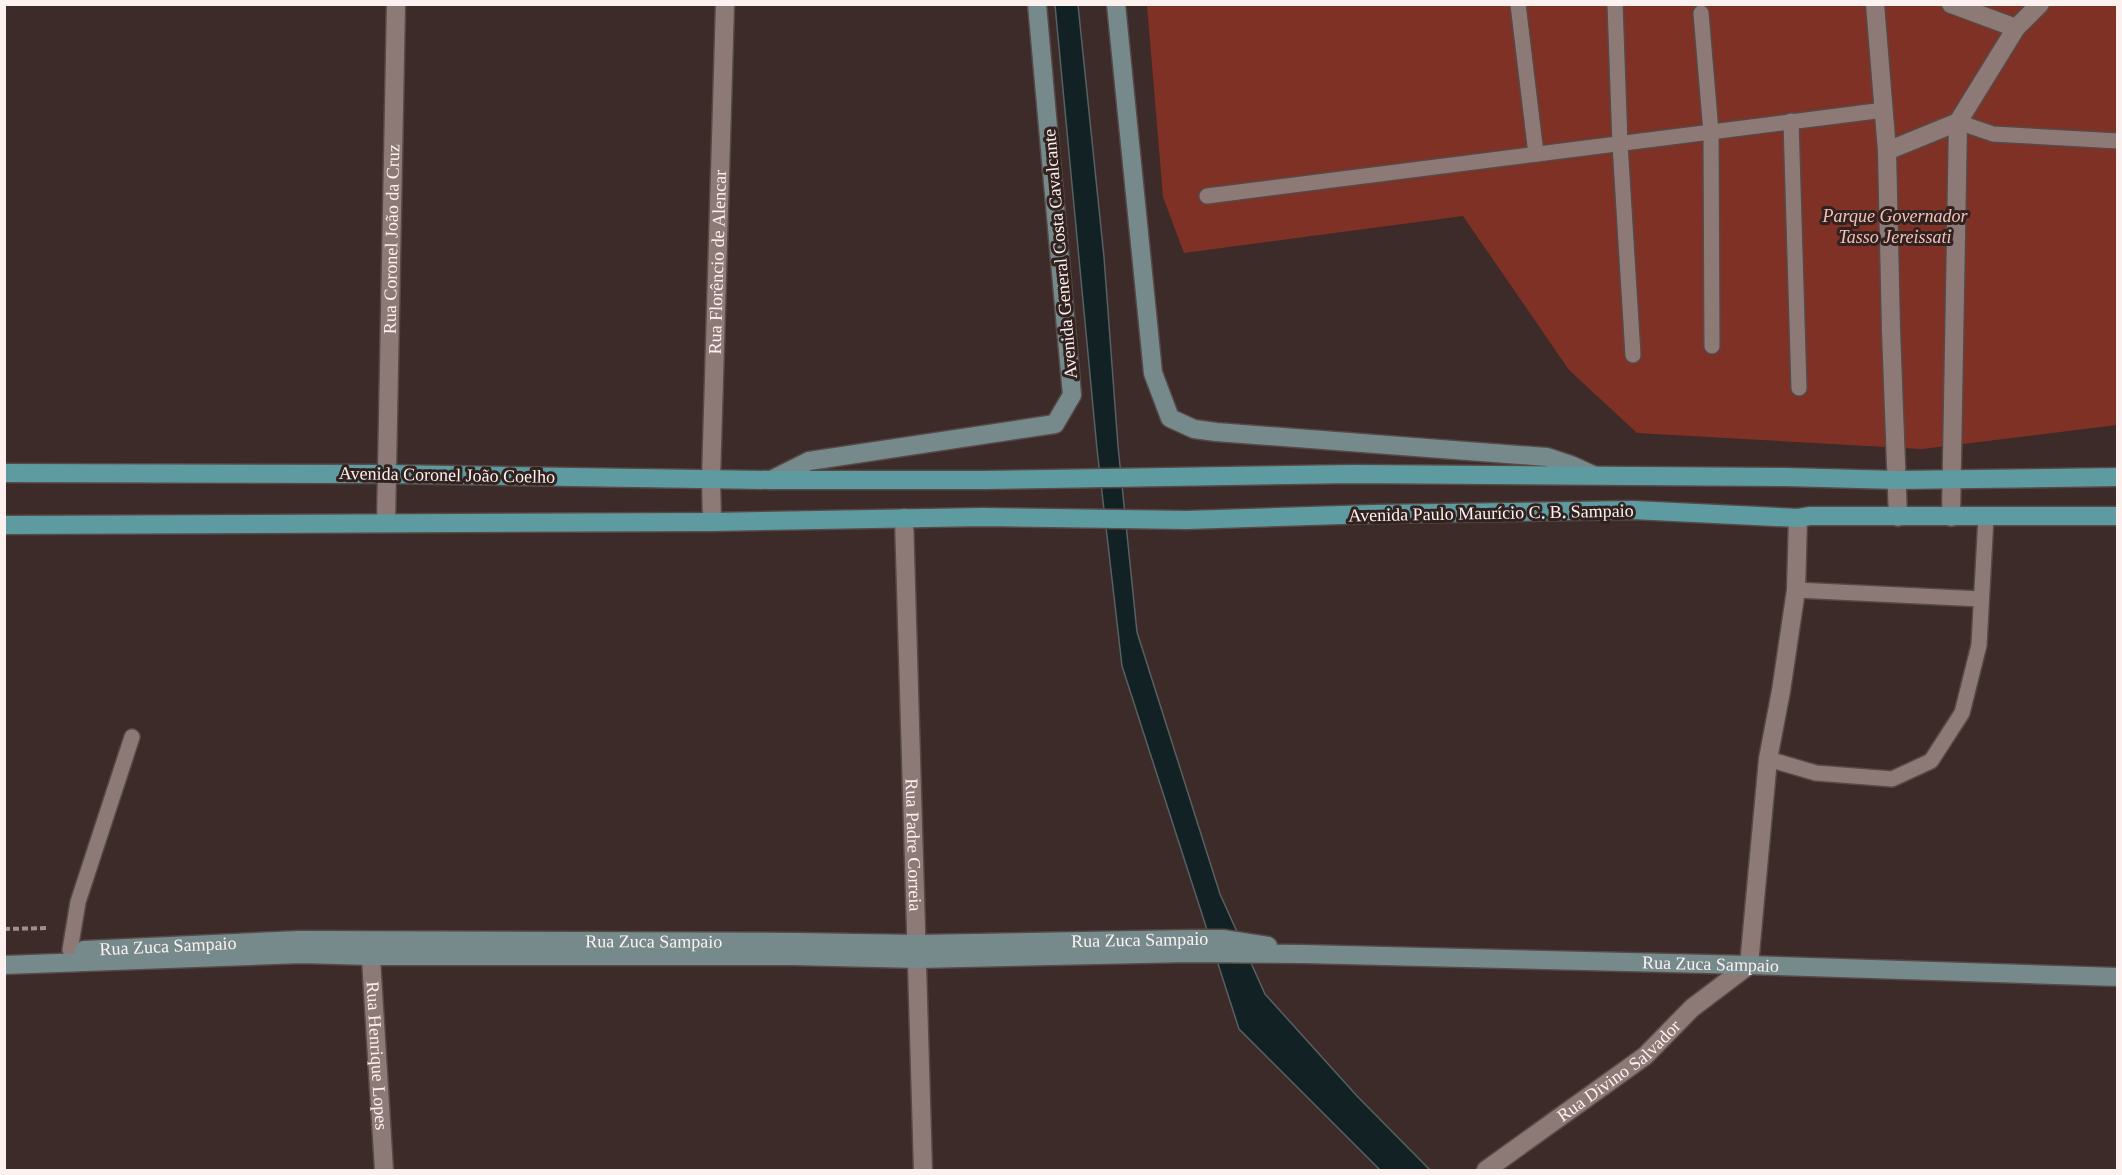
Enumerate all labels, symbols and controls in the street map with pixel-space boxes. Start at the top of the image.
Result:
street label: Avenida General Costa Cavalcante [1039,128,1081,380]
street label: Rua Coronel João da Cruz [380,144,403,334]
street label: Rua Florêncio de Alencar [705,170,730,355]
park label: Parque Governador Tasso Jereissati [1822,206,1968,247]
street label: Avenida Coronel João Coelho [339,463,555,487]
street label: Avenida Paulo Maurício C. B. Sampaio [1348,501,1634,525]
street label: Rua Padre Correia [902,778,925,912]
street label: Rua Zuca Sampaio [1071,929,1208,951]
street label: Rua Zuca Sampaio [585,931,722,952]
street label: Rua Zuca Sampaio [99,933,237,959]
street label: Rua Zuca Sampaio [1642,952,1779,976]
street label: Rua Henrique Lopes [362,981,392,1131]
street label: Rua Divino Salvador [1553,1016,1685,1126]

